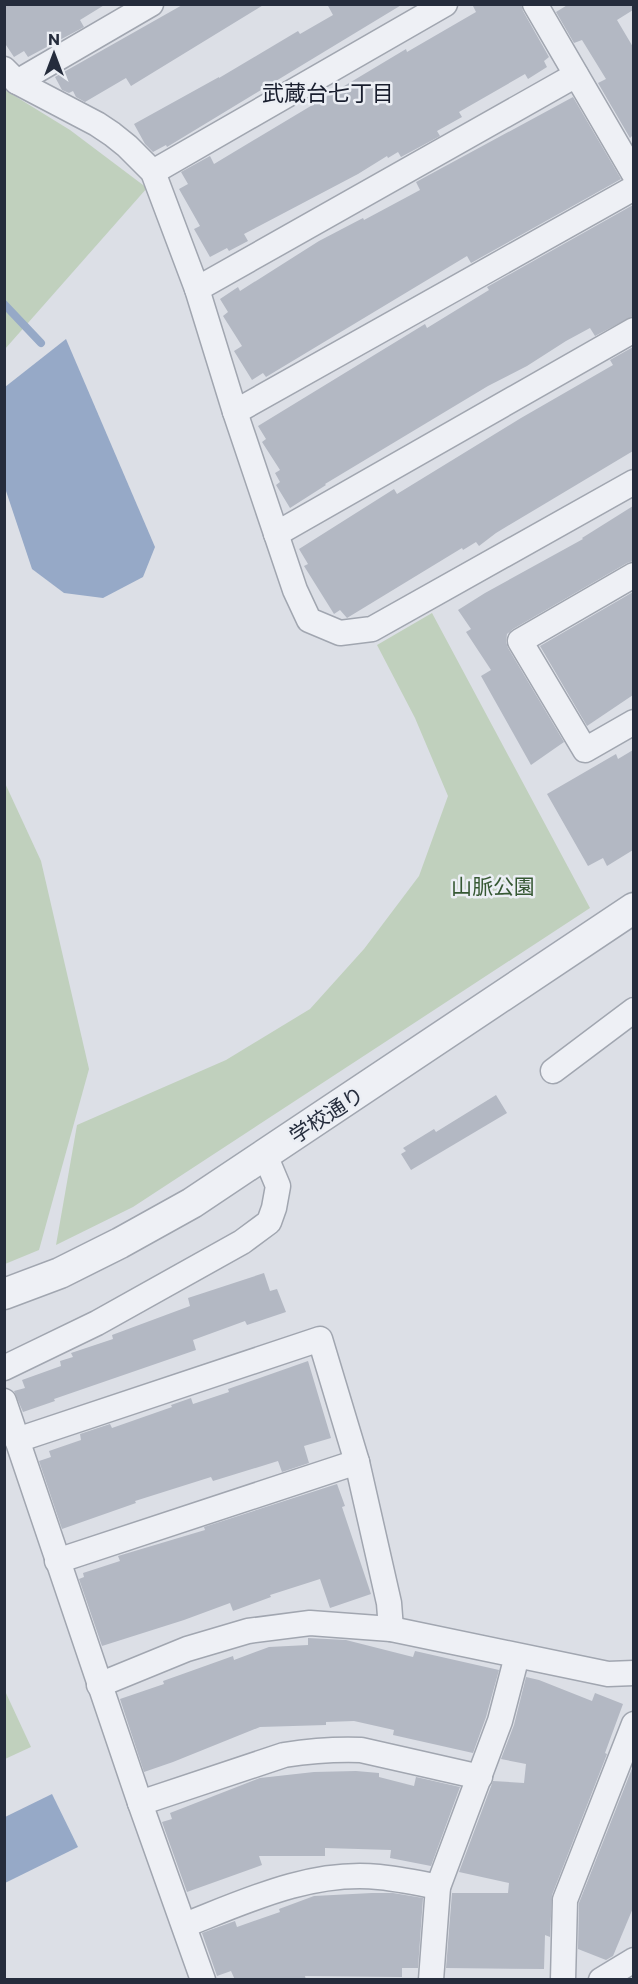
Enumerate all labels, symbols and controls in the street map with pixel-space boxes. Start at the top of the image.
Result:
north arrow [24,24,84,84]
text: N [48,29,60,48]
district label: 武蔵台七丁目 [262,79,394,106]
park label: 山脈公園 [451,873,535,898]
street label: 学校通り [284,1081,368,1147]

